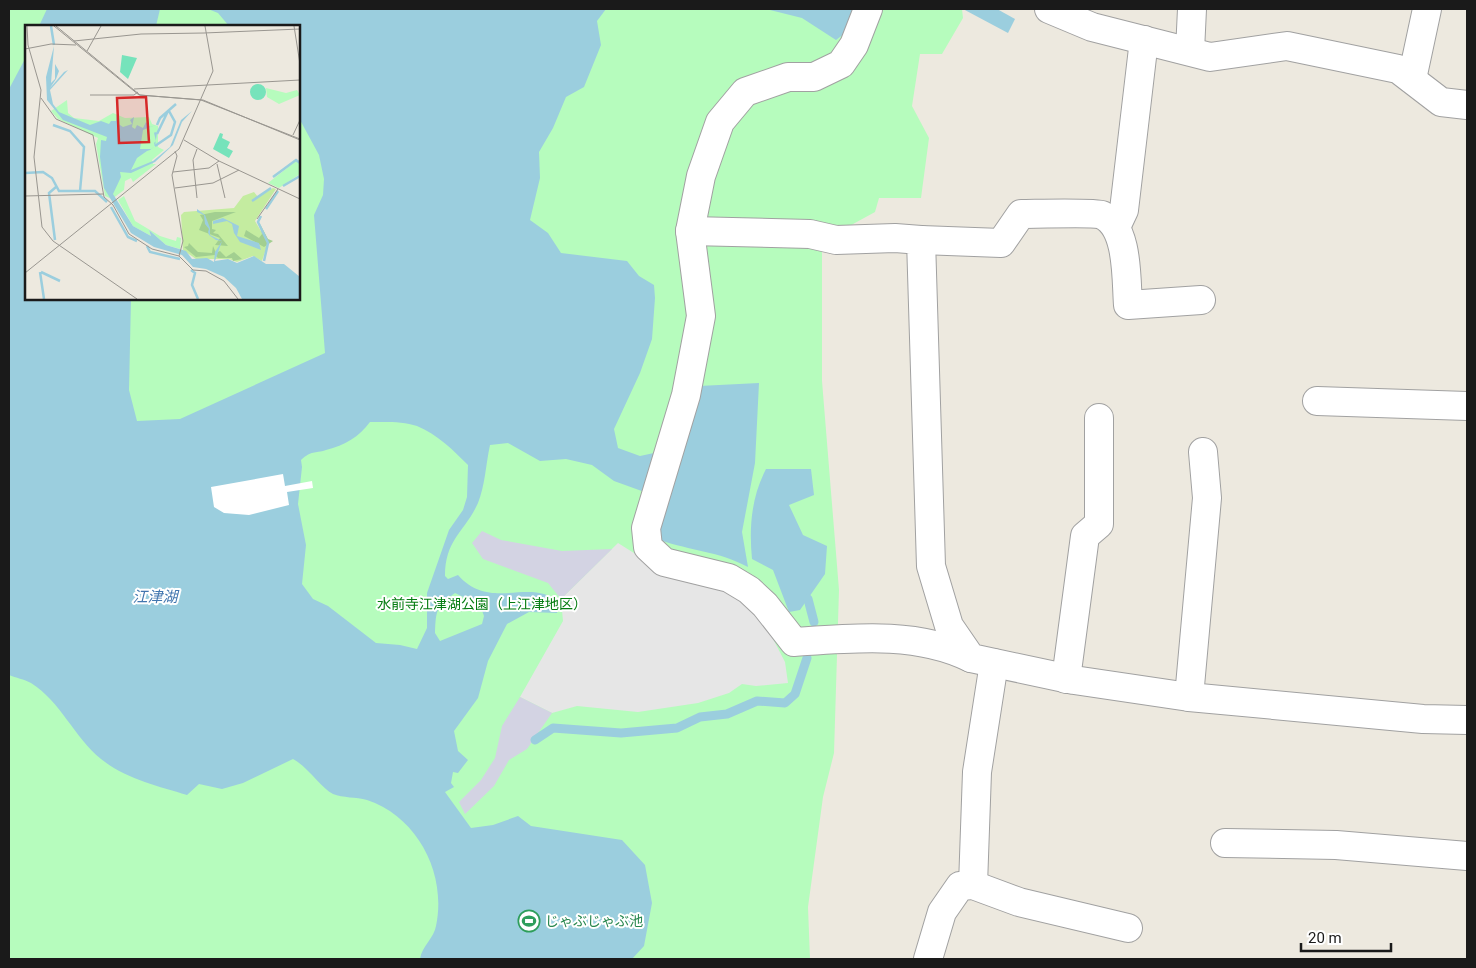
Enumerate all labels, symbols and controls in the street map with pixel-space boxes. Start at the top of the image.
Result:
inset map [25,25,300,300]
water label: 江津湖 [132,588,179,606]
park label: 水前寺江津湖公園（上江津地区） [377,596,587,612]
sports icon: じゃぶじゃぶ池 [517,909,541,933]
place label: じゃぶじゃぶ池 [545,913,643,929]
scale bar [1301,920,1391,952]
text: 20 m [1308,929,1342,947]

